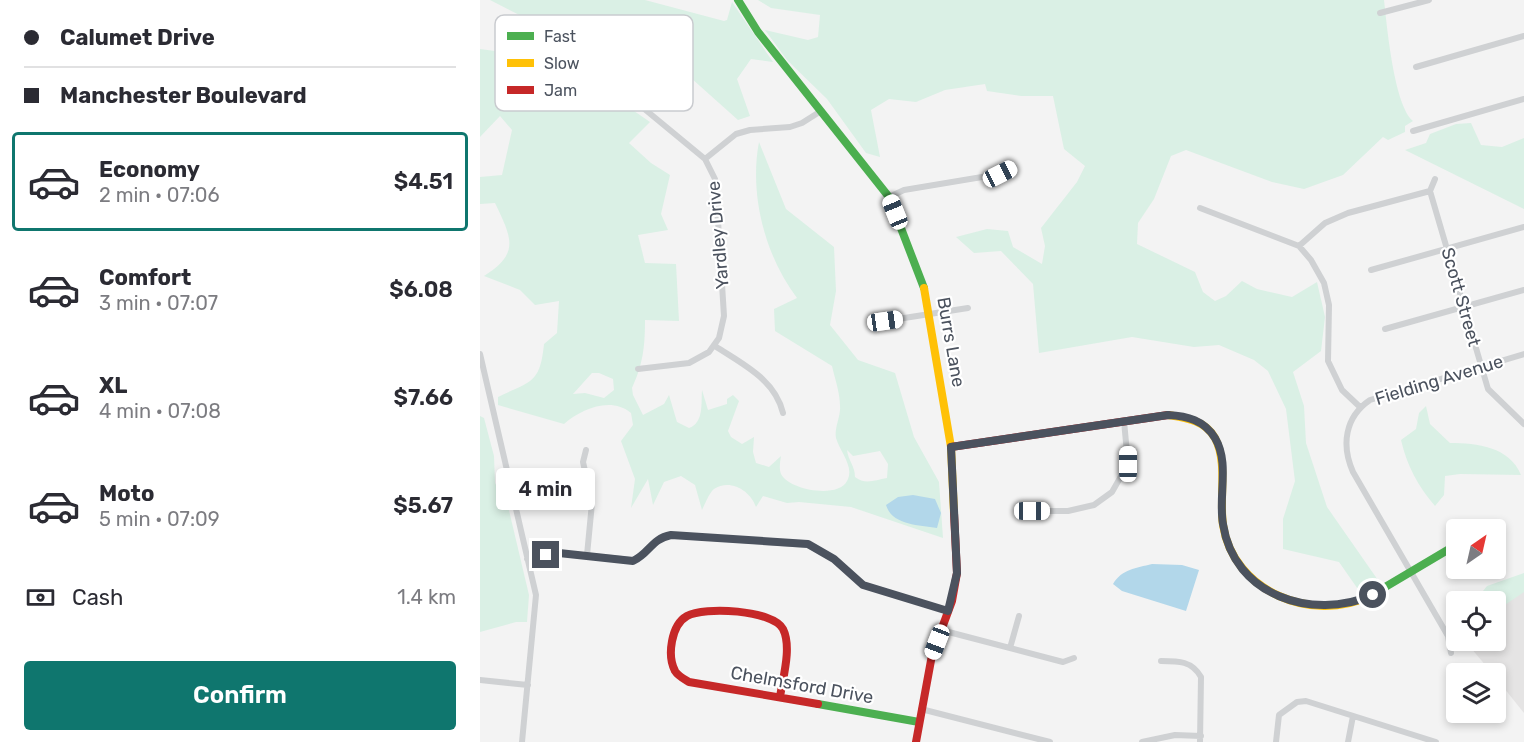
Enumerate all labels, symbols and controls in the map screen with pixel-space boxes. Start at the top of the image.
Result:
legend [495,15,693,111]
text: Calumet Drive [60,24,215,51]
text: Fast [544,27,576,46]
text: Slow [544,54,580,73]
text: Jam [544,81,577,100]
text: Manchester Boulevard [60,82,307,109]
icon: car [27,155,81,209]
text: Economy [99,156,200,183]
car [980,158,1020,190]
text: $4.51 [394,168,453,195]
street label: Yardley Drive [702,180,734,290]
text: 2 min · 07:06 [99,183,220,207]
car [880,192,910,232]
street label: Scott Street [1436,245,1486,349]
icon: car [27,263,81,317]
text: Comfort [99,264,191,291]
text: $6.08 [389,276,453,303]
text: 3 min · 07:07 [99,291,218,315]
street label: Burrs Lane [932,295,970,389]
car [866,310,904,332]
street label: Fielding Avenue [1372,350,1506,410]
icon: car [27,371,81,425]
text: XL [99,372,127,399]
text: $7.66 [394,384,453,411]
text: 4 min · 07:08 [99,399,221,423]
car [1119,446,1137,482]
callout: 4 min [496,468,596,510]
text: 4 min [518,477,573,501]
icon: car [27,479,81,533]
text: Moto [99,480,154,507]
text: $5.67 [393,492,453,519]
car [1014,502,1050,520]
text: 5 min · 07:09 [99,507,220,531]
north arrow [1446,519,1506,579]
map controls [1446,519,1506,723]
route end [532,541,559,568]
icon: cash [24,581,57,614]
route start [1359,581,1386,608]
text: Cash [72,584,123,611]
text: 1.4 km [397,585,456,609]
button: locate [1446,591,1506,651]
car [922,622,952,662]
button: Confirm [24,661,456,730]
street label: Chelmsford Drive [729,662,875,708]
button: layers [1446,663,1506,723]

